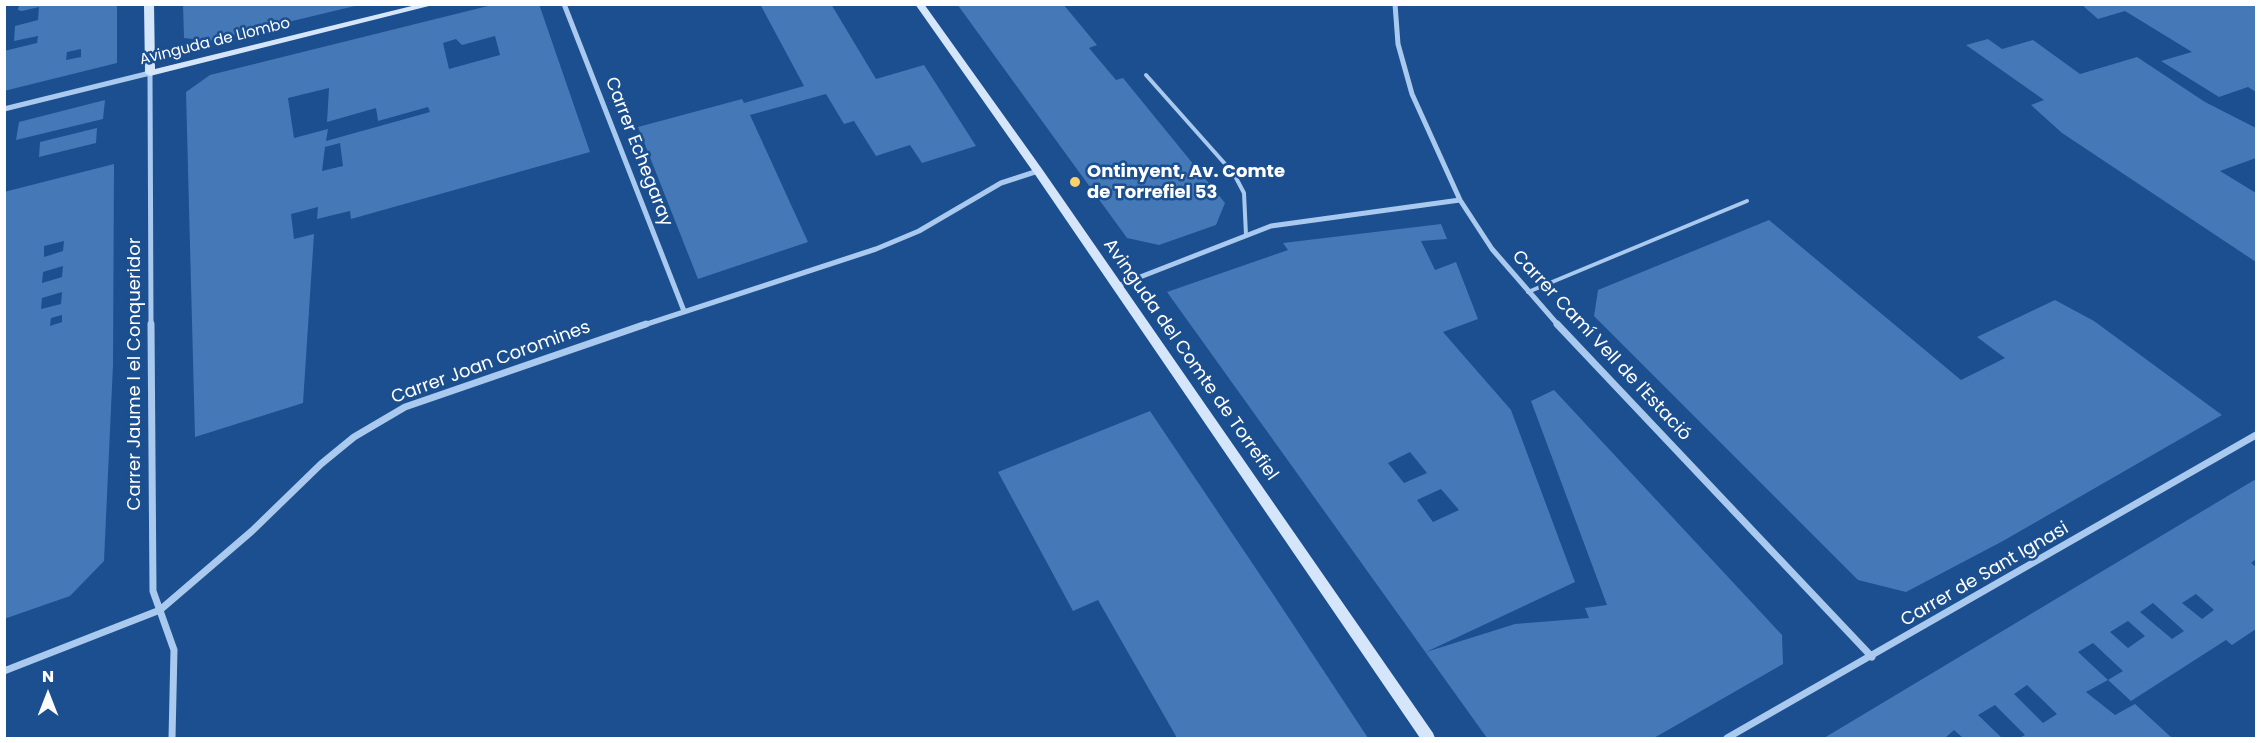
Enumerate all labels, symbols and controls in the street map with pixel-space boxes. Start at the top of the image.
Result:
street label: Avinguda de Llombo [138,15,292,69]
street label: Carrer Echegaray [600,74,676,230]
place label: Ontinyent, Av. Comte de Torrefiel 53 [1087,161,1285,204]
marker: Ontinyent, Av. Comte de Torrefiel 53 [1068,175,1082,189]
street label: Avinguda del Comte de Torrefiel [1098,235,1282,485]
street label: Carrer Jaume I el Conqueridor [124,238,146,510]
street label: Carrer Camí Vell de l'Estació [1507,246,1695,446]
street label: Carrer Joan Coromines [388,317,594,409]
street label: Carrer de Sant Ignasi [1897,518,2073,632]
north arrow [18,665,78,725]
text: N [42,665,54,688]

